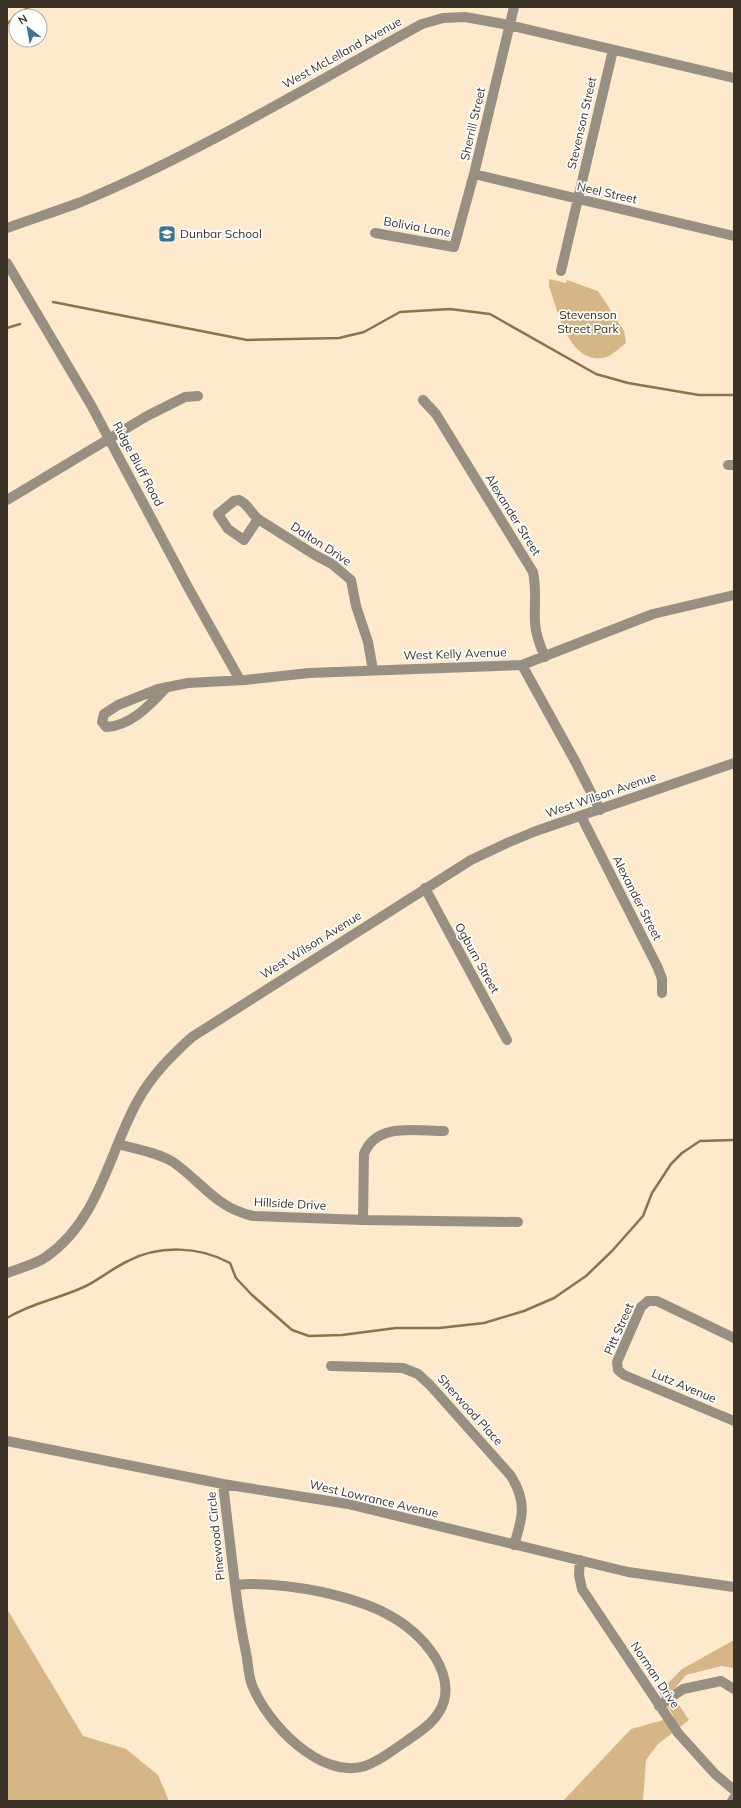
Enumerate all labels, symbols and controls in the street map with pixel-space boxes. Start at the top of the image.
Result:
north arrow [8,8,48,48]
text: N [16,11,30,28]
street label: West McLelland Avenue [280,14,404,92]
street label: Stevenson Street [564,75,599,170]
street label: Sherrill Street [457,86,488,162]
street label: Neel Street [576,178,639,207]
street label: Bolivia Lane [383,213,452,240]
school or university icon: Dunbar School [157,224,177,244]
place label: Dunbar School [180,226,262,241]
park label: Stevenson Street Park [557,307,620,336]
street label: Ridge Bluff Road [110,419,167,509]
street label: Alexander Street [482,471,544,558]
street label: Dalton Drive [288,518,354,569]
street label: West Kelly Avenue [403,644,507,663]
street label: West Wilson Avenue [543,769,658,821]
street label: Alexander Street [610,853,665,943]
street label: West Wilson Avenue [257,907,364,982]
street label: Ogburn Street [452,920,503,996]
street label: Hillside Drive [253,1194,327,1213]
street label: Pitt Street [600,1301,637,1357]
street label: Lutz Avenue [650,1365,719,1406]
street label: Sherwood Place [435,1371,506,1448]
street label: West Lowrance Avenue [308,1476,440,1521]
street label: Pinewood Circle [203,1491,228,1581]
street label: Norman Drive [628,1639,683,1711]

